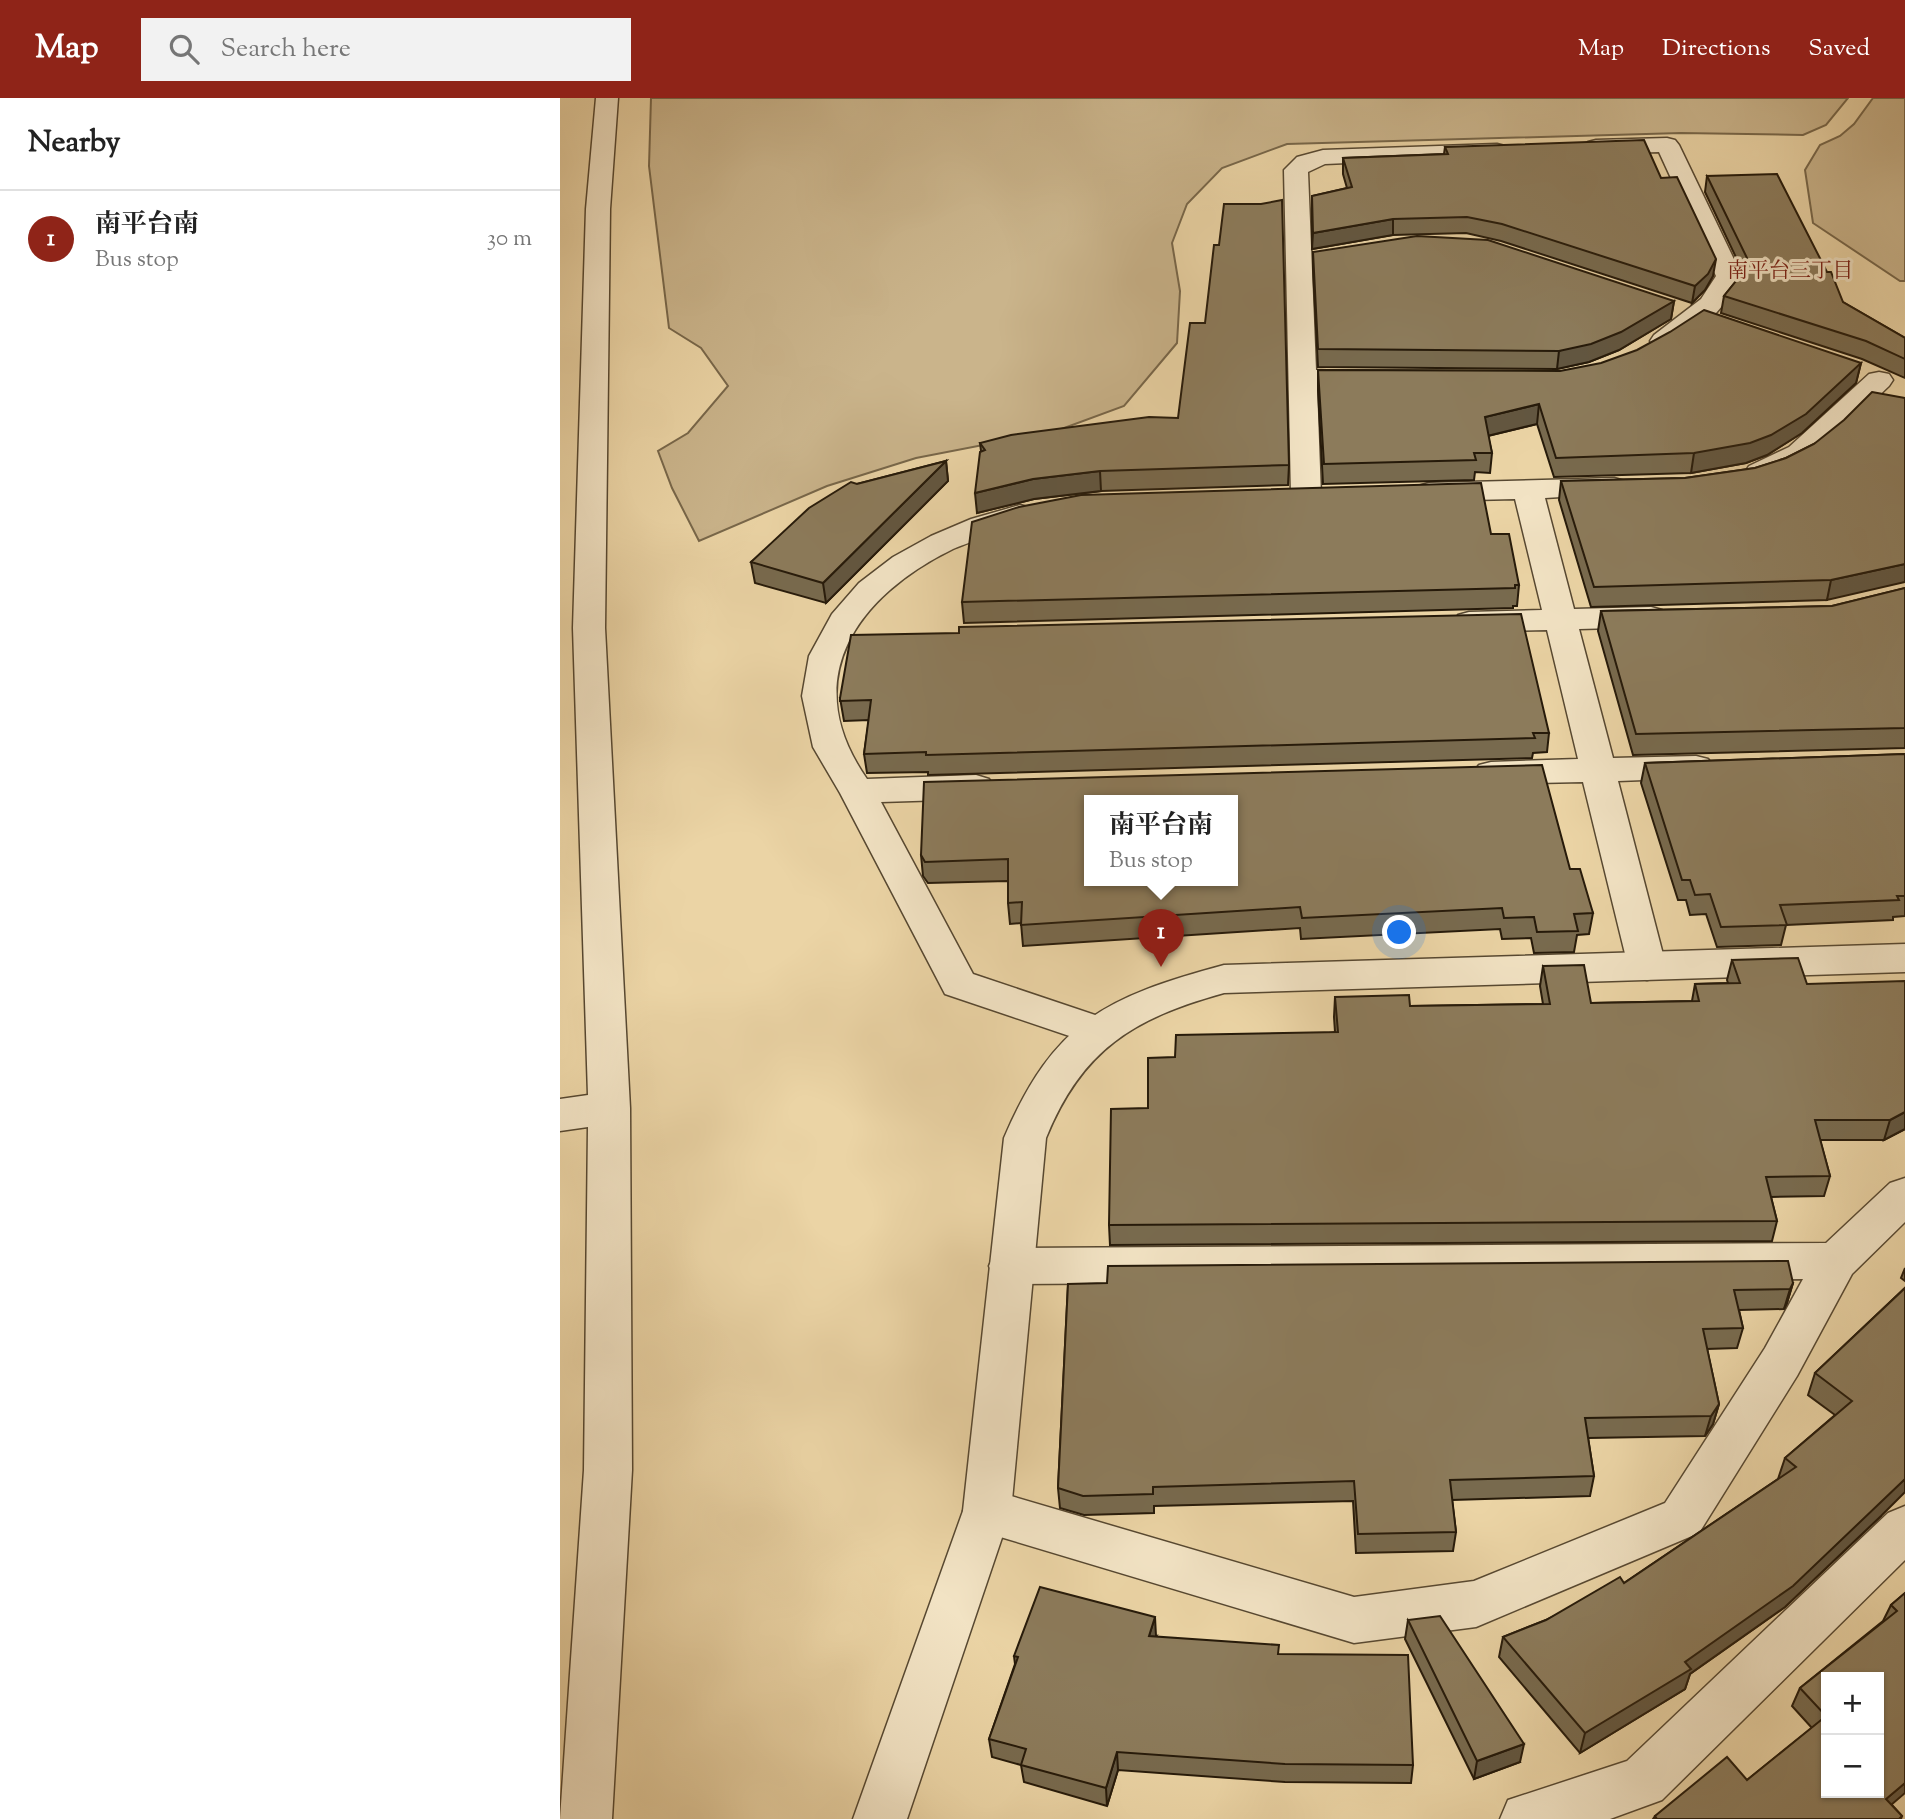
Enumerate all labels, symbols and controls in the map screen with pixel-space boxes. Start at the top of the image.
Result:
search box [141,18,631,81]
text: Map [35,25,99,73]
icon: search [165,30,203,68]
text: Search here [221,31,351,68]
text: Map [1578,32,1624,66]
text: Directions [1662,32,1770,66]
text: Saved [1808,32,1870,66]
text: Nearby [28,122,120,165]
text: 南平台南 [95,207,199,244]
text: 1 [47,223,55,256]
text: 30 m [487,223,532,256]
text: Bus stop [95,244,179,277]
district label: 南平台三丁目 [1727,257,1853,287]
popup [1084,795,1238,886]
text: 南平台南 [1109,808,1213,845]
text: Bus stop [1109,845,1193,878]
pin: 1 [1138,909,1184,967]
your location [1382,915,1416,949]
map controls [1821,1672,1884,1798]
button: + [1821,1672,1884,1735]
button: − [1821,1735,1884,1798]

